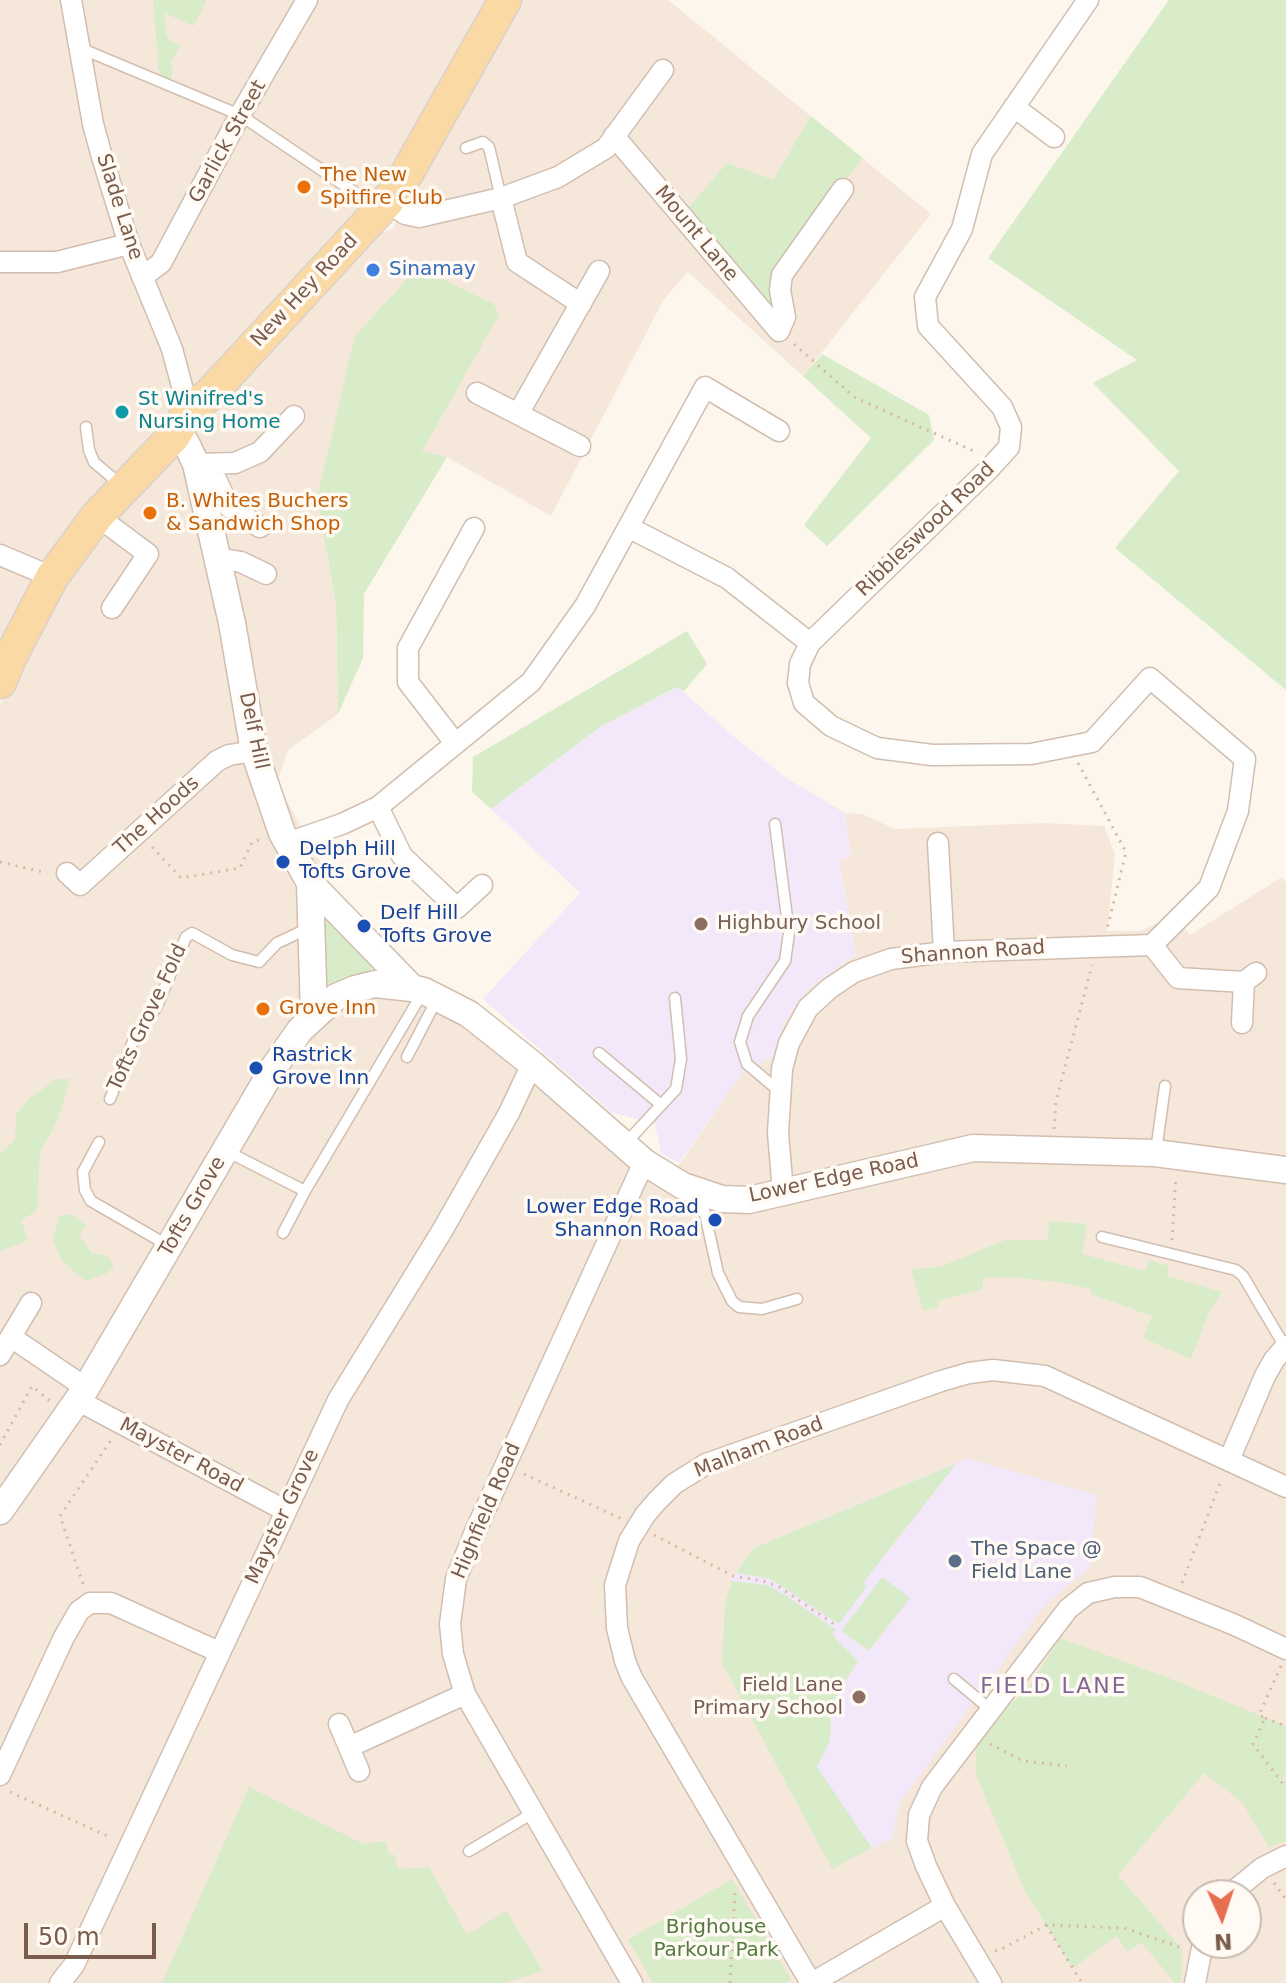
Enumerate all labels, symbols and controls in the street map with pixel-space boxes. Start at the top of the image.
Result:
street label: Garlick Street [184,76,272,208]
street label: Slade Lane [91,151,147,263]
place label: The New Spitfire Club [320,164,443,211]
marker: The New Spitfire Club [295,178,313,196]
street label: Mount Lane [649,181,743,287]
street label: New Hey Road [247,230,363,352]
place label: Sinamay [389,258,476,282]
marker: Sinamay [364,261,382,279]
place label: St Winifred's Nursing Home [138,388,281,435]
marker: St Winifred's Nursing Home [113,403,131,421]
street label: Ribbleswood Road [852,458,1000,602]
place label: B. Whites Buchers & Sandwich Shop [166,490,348,537]
marker: B. Whites Buchers & Sandwich Shop [141,504,159,522]
street label: Delf Hill [233,690,273,772]
street label: The Hoods [110,772,204,860]
place label: Delph Hill Tofts Grove [299,838,411,885]
marker: Delph Hill Tofts Grove [274,853,292,871]
place label: Delf Hill Tofts Grove [380,902,492,949]
place label: Highbury School [717,912,881,936]
marker: Highbury School [692,915,710,933]
marker: Delf Hill Tofts Grove [355,917,373,935]
street label: Shannon Road [900,936,1046,970]
street label: Tofts Grove Fold [103,941,193,1095]
place label: Grove Inn [279,997,376,1021]
marker: Grove Inn [254,1000,272,1018]
place label: Rastrick Grove Inn [272,1044,369,1091]
marker: Rastrick Grove Inn [247,1059,265,1077]
street label: Lower Edge Road [747,1149,921,1209]
street label: Tofts Grove [155,1152,231,1262]
place label: Lower Edge Road Shannon Road [526,1196,699,1243]
marker: Lower Edge Road Shannon Road [706,1211,724,1229]
street label: Malham Road [691,1412,827,1484]
street label: Mayster Road [115,1413,247,1499]
street label: Highfield Road [447,1439,527,1583]
street label: Mayster Grove [241,1446,325,1588]
place label: The Space @ Field Lane [971,1538,1102,1585]
marker: The Space @ Field Lane [946,1552,964,1570]
place label: Field Lane Primary School [693,1674,843,1721]
district label: FIELD LANE [980,1674,1128,1700]
marker: Field Lane Primary School [850,1688,868,1706]
north arrow [1182,1879,1262,1959]
scale bar [28,1907,160,1957]
park label: Brighouse Parkour Park [653,1916,779,1963]
text: 50 m [38,1923,100,1951]
text: N [1213,1929,1233,1954]

